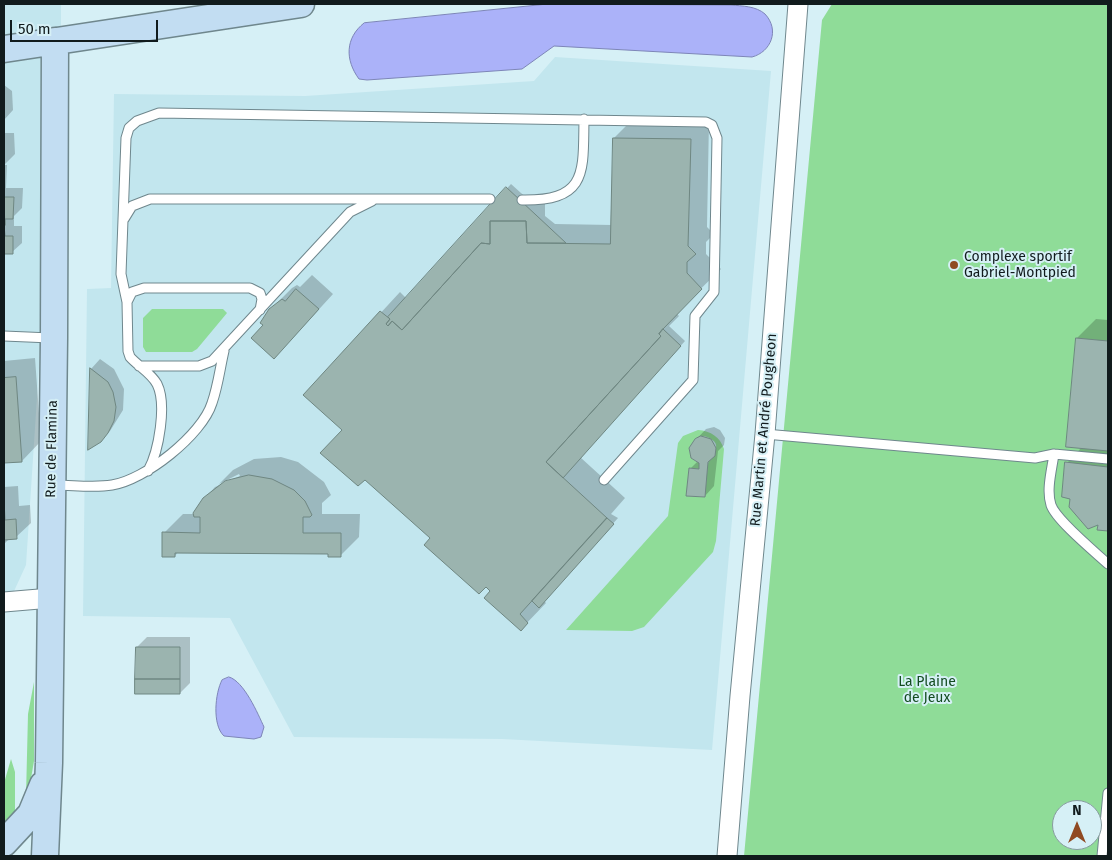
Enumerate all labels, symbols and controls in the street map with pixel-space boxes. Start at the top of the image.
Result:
scale bar [12,10,160,42]
text: 50 m [18,20,51,38]
place label: Complexe sportif Gabriel-Montpied [964,249,1076,282]
marker: Complexe sportif Gabriel-Montpied [948,259,960,271]
street label: Rue Martin et André Pougheon [747,333,781,527]
street label: Rue de Flamina [43,400,61,498]
park label: La Plaine de Jeux [898,674,956,706]
north arrow [1052,800,1102,850]
text: N [1072,802,1082,819]

